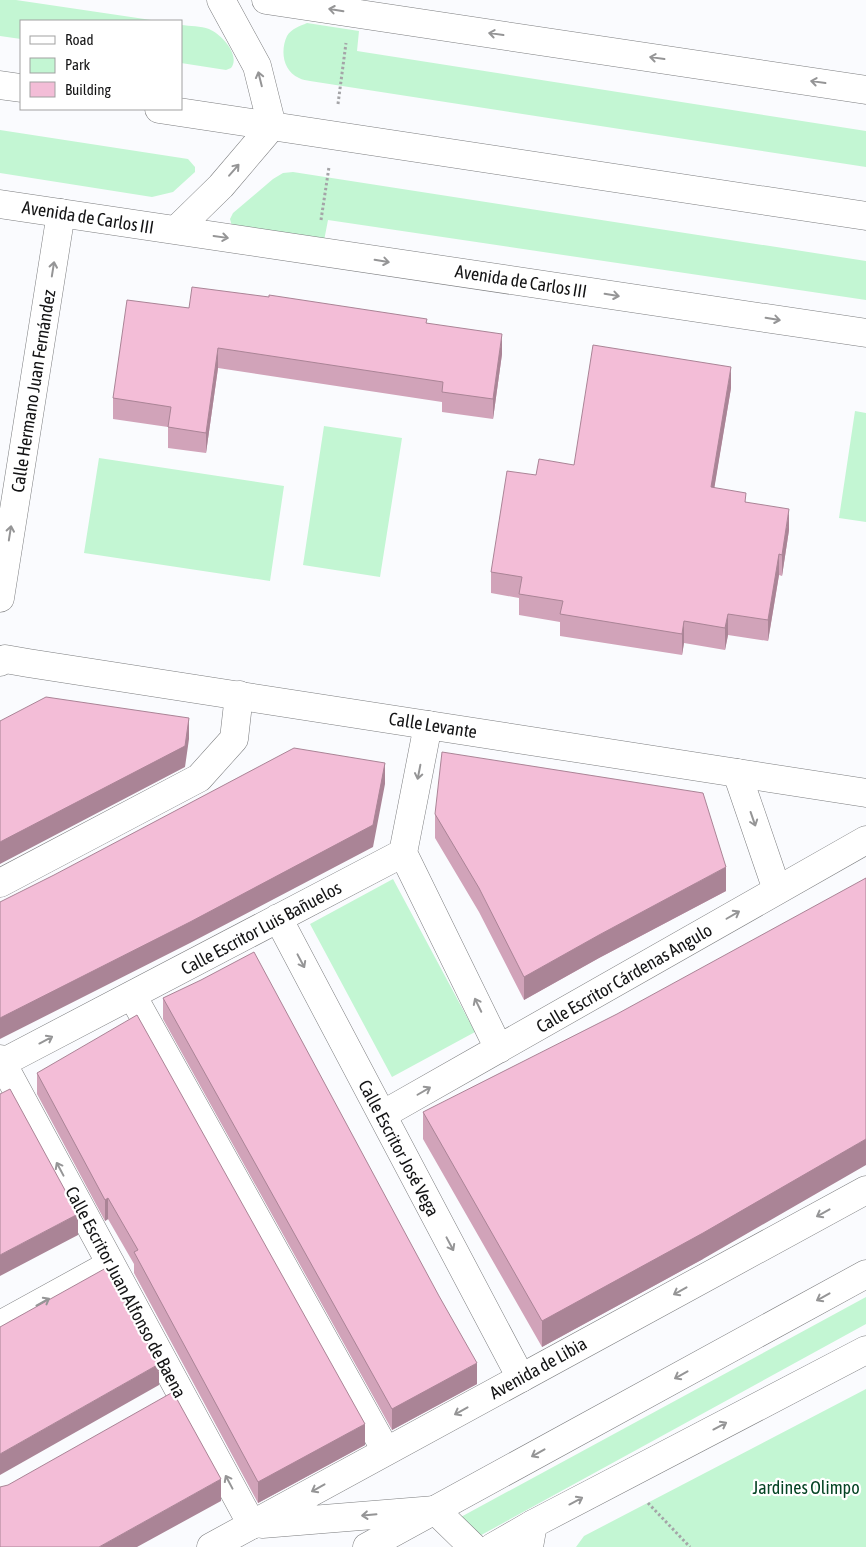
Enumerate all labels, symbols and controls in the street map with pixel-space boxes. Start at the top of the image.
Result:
one-way arrow [328,5,344,15]
legend [20,20,182,110]
one-way arrow [489,29,505,39]
text: Road [65,31,94,48]
one-way arrow [649,53,665,63]
text: Park [65,56,90,73]
one-way arrow [255,71,264,87]
one-way arrow [810,77,826,87]
text: Building [65,81,111,98]
one-way arrow [228,164,240,177]
street label: Avenida de Carlos III [21,196,155,238]
one-way arrow [213,232,229,242]
one-way arrow [374,256,390,266]
street label: Avenida de Carlos III [454,260,588,302]
one-way arrow [48,261,58,277]
street label: Calle Hermano Juan Fernández [7,288,59,494]
one-way arrow [604,290,620,300]
one-way arrow [764,314,780,324]
one-way arrow [6,525,16,541]
street label: Calle Levante [387,708,479,742]
one-way arrow [414,764,423,780]
one-way arrow [749,811,758,826]
street label: Calle Escritor Luis Bañuelos [177,877,345,979]
one-way arrow [725,910,739,920]
street label: Calle Escritor Cárdenas Angulo [532,919,716,1037]
one-way arrow [296,954,306,969]
one-way arrow [472,998,482,1013]
one-way arrow [38,1035,53,1045]
street label: Calle Escritor José Vega [354,1076,444,1220]
one-way arrow [417,1086,431,1096]
one-way arrow [55,1162,65,1177]
street label: Calle Escritor Juan Alfonso de Baena [61,1183,191,1401]
one-way arrow [816,1209,831,1219]
one-way arrow [446,1236,455,1251]
one-way arrow [673,1286,688,1296]
one-way arrow [816,1292,831,1302]
one-way arrow [35,1297,50,1307]
street label: Avenida de Libia [486,1333,590,1403]
one-way arrow [673,1370,688,1380]
one-way arrow [454,1406,469,1416]
one-way arrow [712,1421,727,1430]
one-way arrow [531,1448,546,1458]
one-way arrow [224,1474,234,1489]
park label: Jardines Olimpo [752,1477,860,1498]
one-way arrow [311,1484,326,1494]
one-way arrow [568,1496,583,1505]
one-way arrow [361,1510,377,1520]

